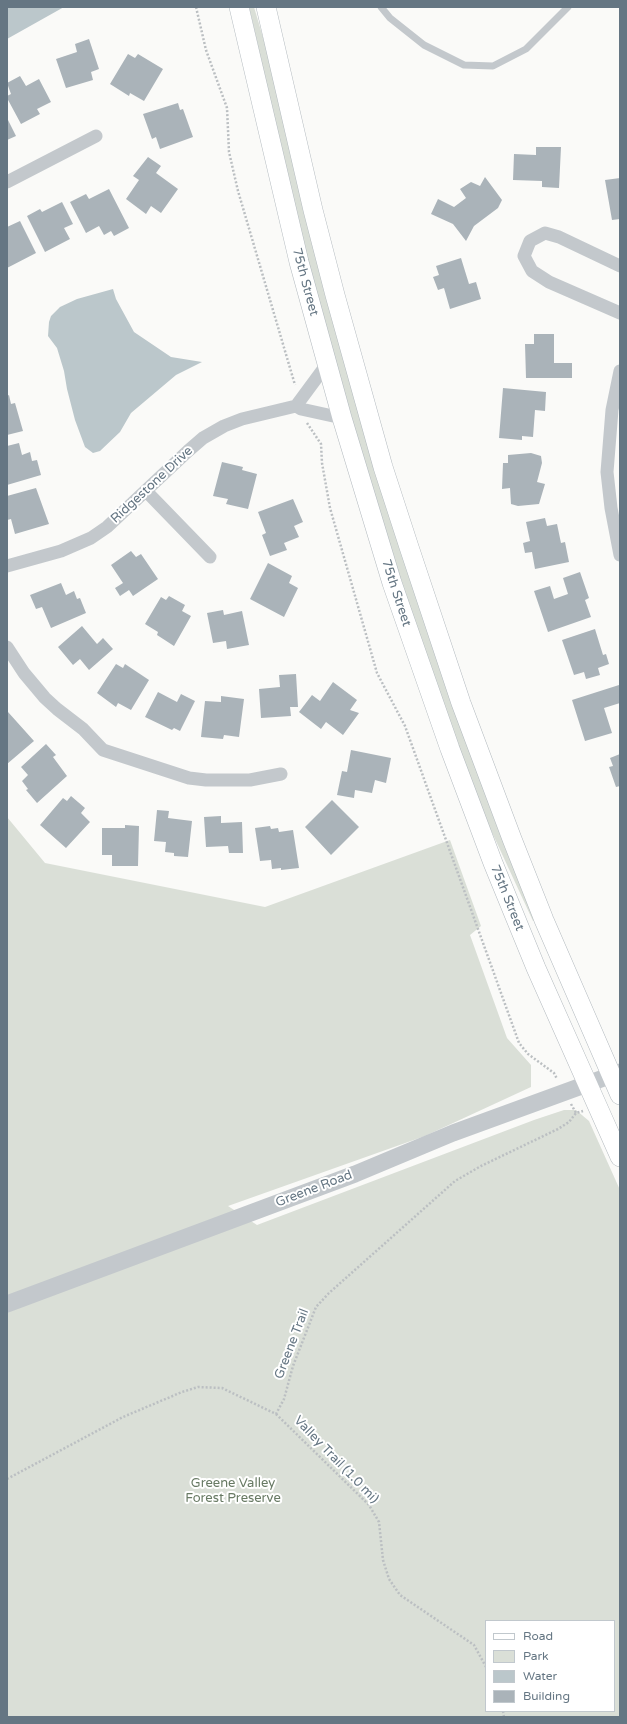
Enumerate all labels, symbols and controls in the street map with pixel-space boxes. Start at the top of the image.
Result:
street label: 75th Street [288,246,322,318]
street label: Ridgestone Drive [108,443,196,527]
street label: 75th Street [378,557,414,629]
street label: 75th Street [487,863,527,933]
street label: Greene Road [274,1167,354,1211]
street label: Greene Trail [271,1307,313,1381]
street label: Valley Trail (1.0 mi) [290,1413,382,1507]
park label: Greene Valley Forest Preserve [185,1476,281,1507]
legend [485,1620,615,1712]
text: Road [523,1629,553,1643]
text: Park [523,1649,549,1663]
text: Water [523,1669,557,1683]
text: Building [523,1689,570,1703]

